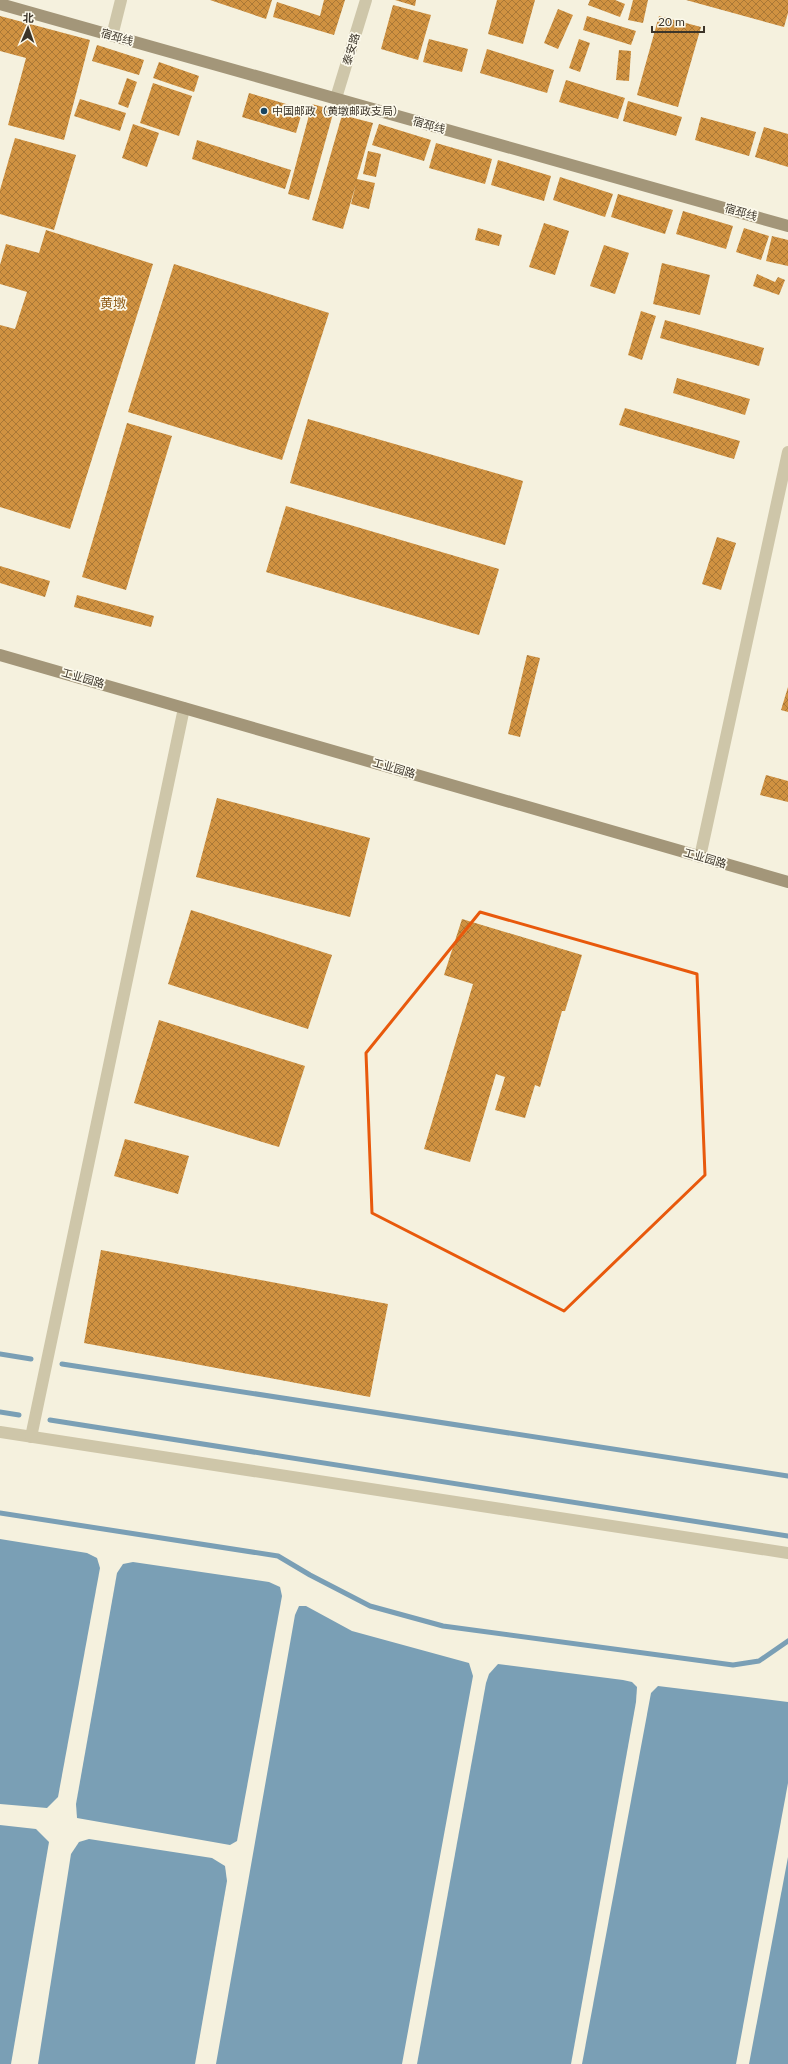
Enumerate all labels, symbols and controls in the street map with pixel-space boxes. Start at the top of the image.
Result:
north arrow [8,8,48,48]
scale bar [652,8,704,34]
text: 北 [23,11,34,24]
text: 20 m [658,14,685,29]
street label: 宿邳线 [99,26,135,47]
street label: 泰安路 [339,31,362,67]
place label: 中国邮政（黄墩邮政支局） [272,104,404,117]
marker: 中国邮政（黄墩邮政支局） [259,106,269,116]
street label: 宿邳线 [411,114,447,135]
street label: 宿邳线 [723,201,759,222]
district label: 黄墩 [100,295,126,311]
street label: 工业园路 [60,665,106,690]
street label: 工业园路 [371,755,417,780]
street label: 工业园路 [682,845,728,870]

